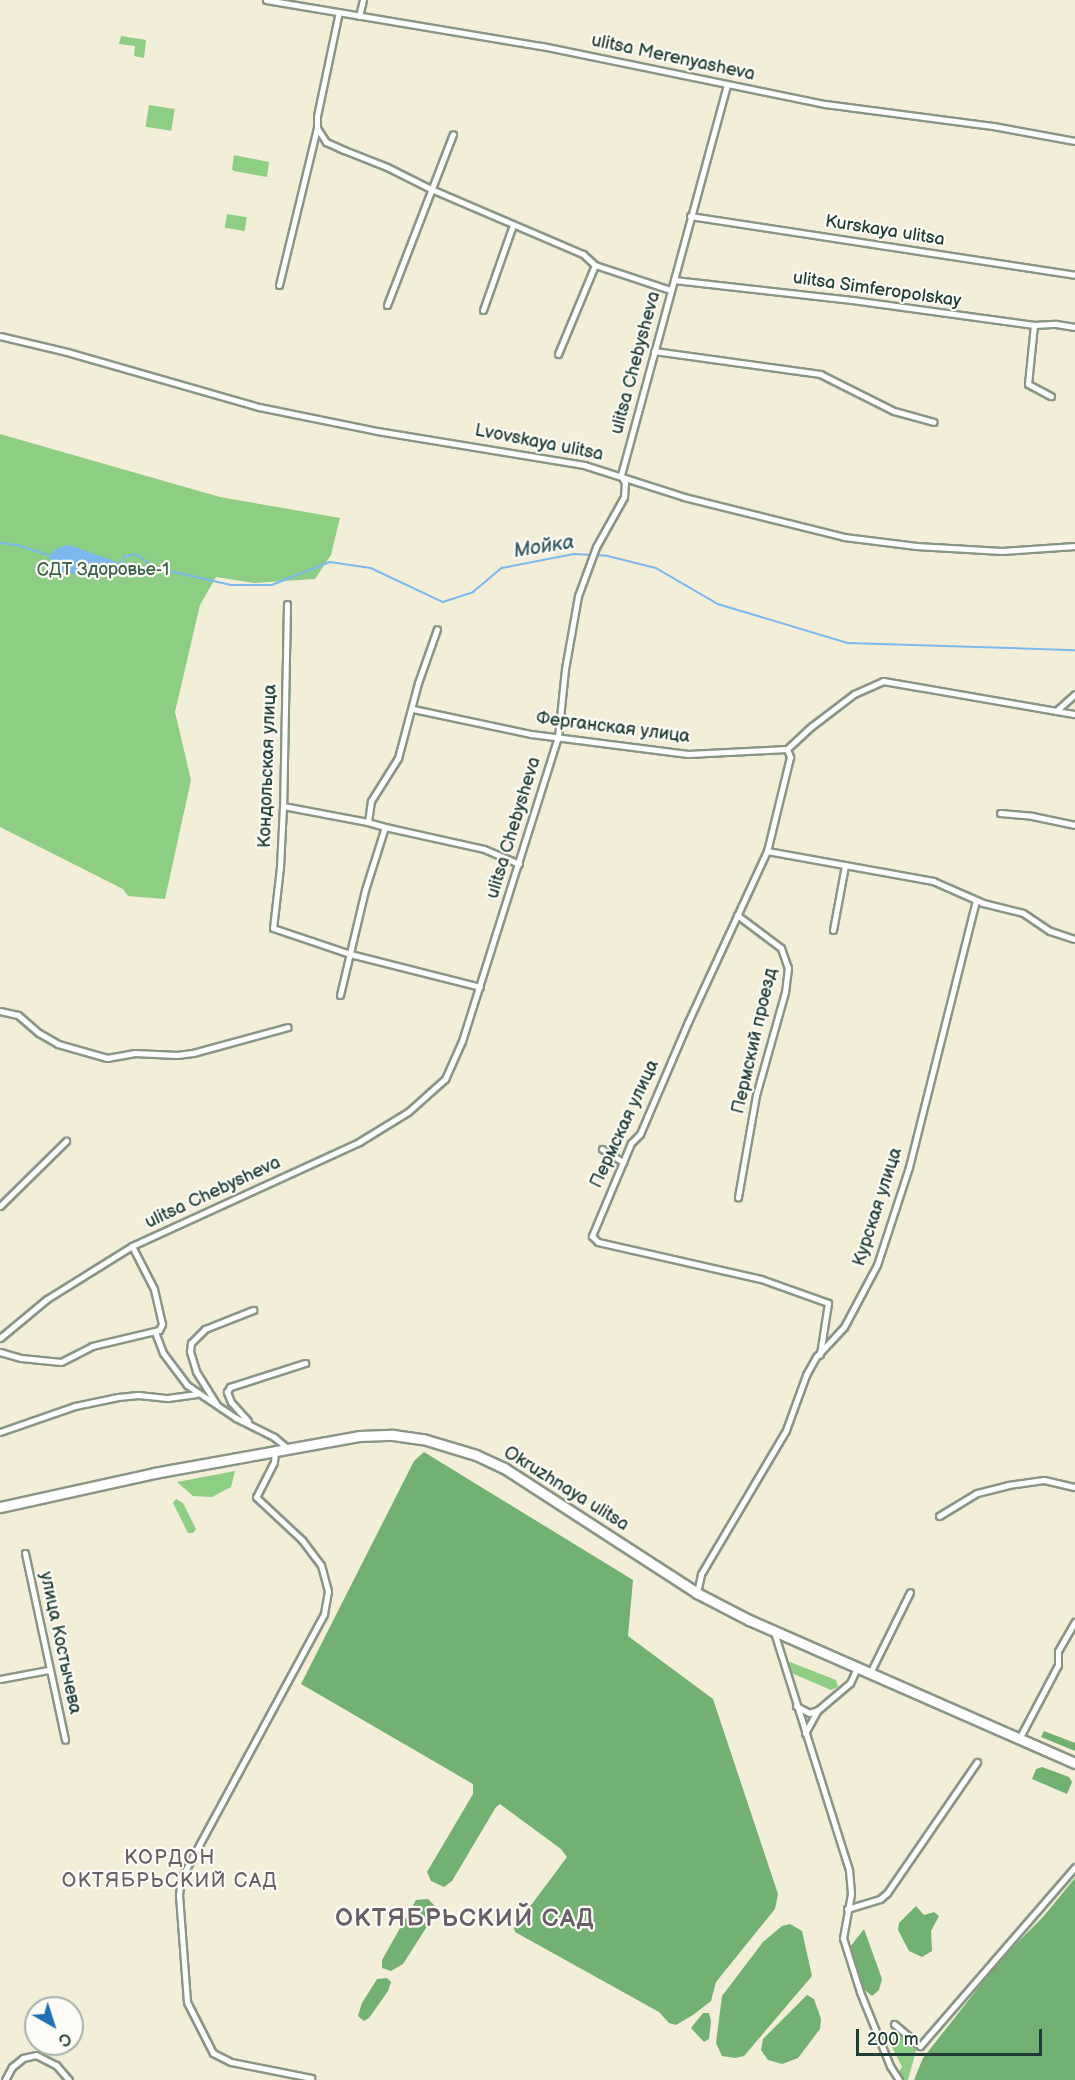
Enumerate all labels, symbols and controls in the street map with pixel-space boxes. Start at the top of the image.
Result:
street label: ulitsa Merenyasheva [589,30,757,86]
street label: Kurskaya ulitsa [824,211,946,251]
street label: ulitsa Simferopolskay [791,267,963,313]
street label: ulitsa Chebysheva [607,289,665,437]
street label: Lvovskaya ulitsa [473,420,605,466]
water label: Мойка [512,530,576,564]
park label: СДТ Здоровье-1 [37,559,169,581]
street label: Кондольская улица [254,684,282,848]
street label: Ферганская улица [535,708,691,748]
street label: ulitsa Chebysheva [482,755,546,901]
street label: Пермский проезд [728,966,782,1116]
street label: Пермская улица [586,1056,664,1192]
street label: Курская улица [849,1145,907,1269]
street label: ulitsa Chebysheva [142,1152,284,1234]
street label: Okruzhnaya ulitsa [499,1442,633,1536]
street label: улица Костычева [34,1570,86,1716]
district label: КОРДОН ОКТЯБРЬСКИЙ САД [62,1846,278,1893]
district label: ОКТЯБРЬСКИЙ САД [335,1905,595,1933]
north arrow [24,1996,84,2056]
scale bar [859,2017,1045,2055]
text: С [54,2028,75,2050]
text: 200 m [867,2029,919,2050]

